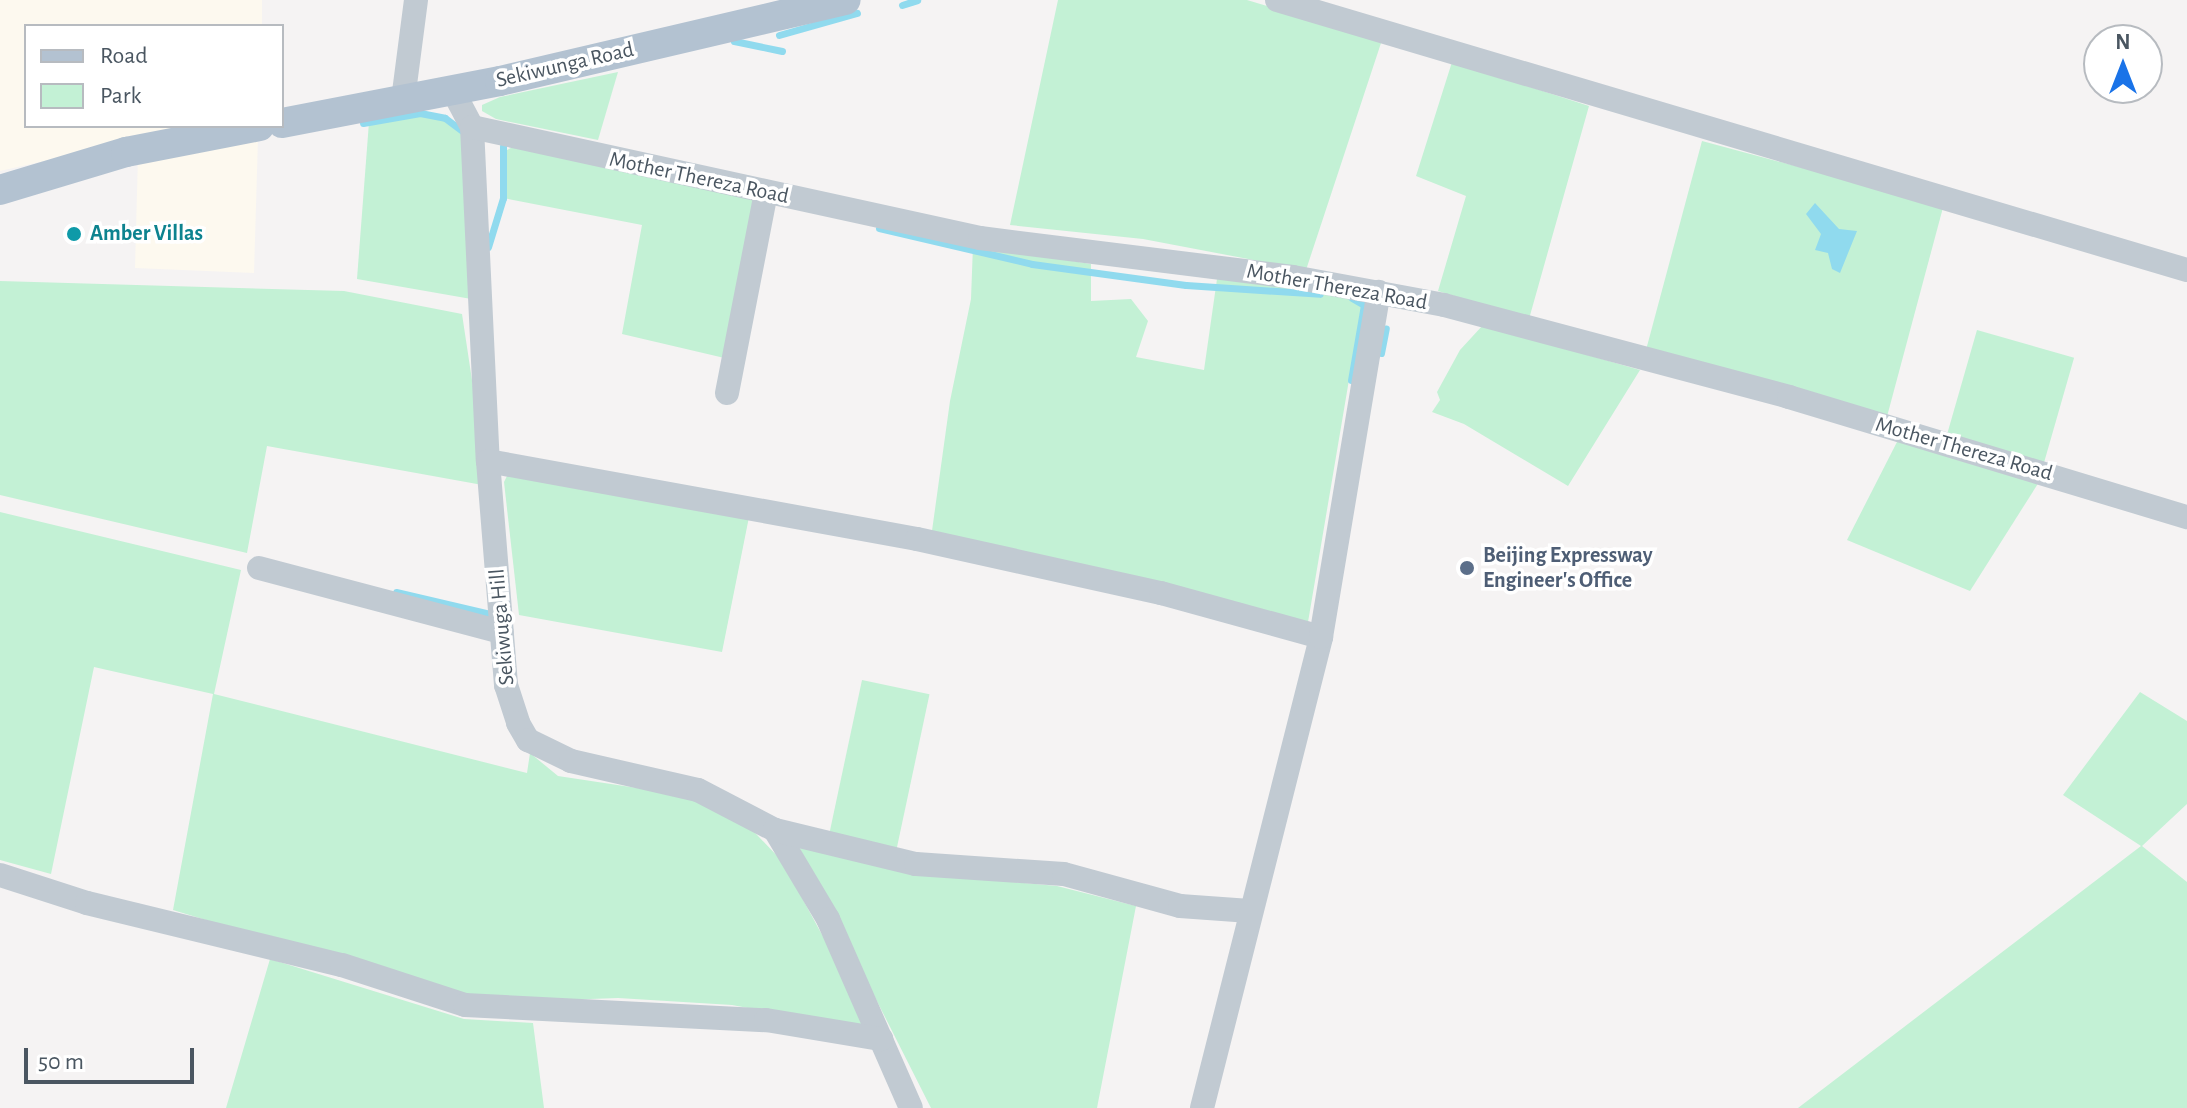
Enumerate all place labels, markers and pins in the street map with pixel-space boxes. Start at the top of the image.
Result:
place label: Amber Villas [90,221,203,247]
marker: Amber Villas [65,225,83,243]
place label: Beijing Expressway Engineer's Office [1483,542,1653,594]
marker: Beijing Expressway Engineer's Office [1458,559,1476,577]

